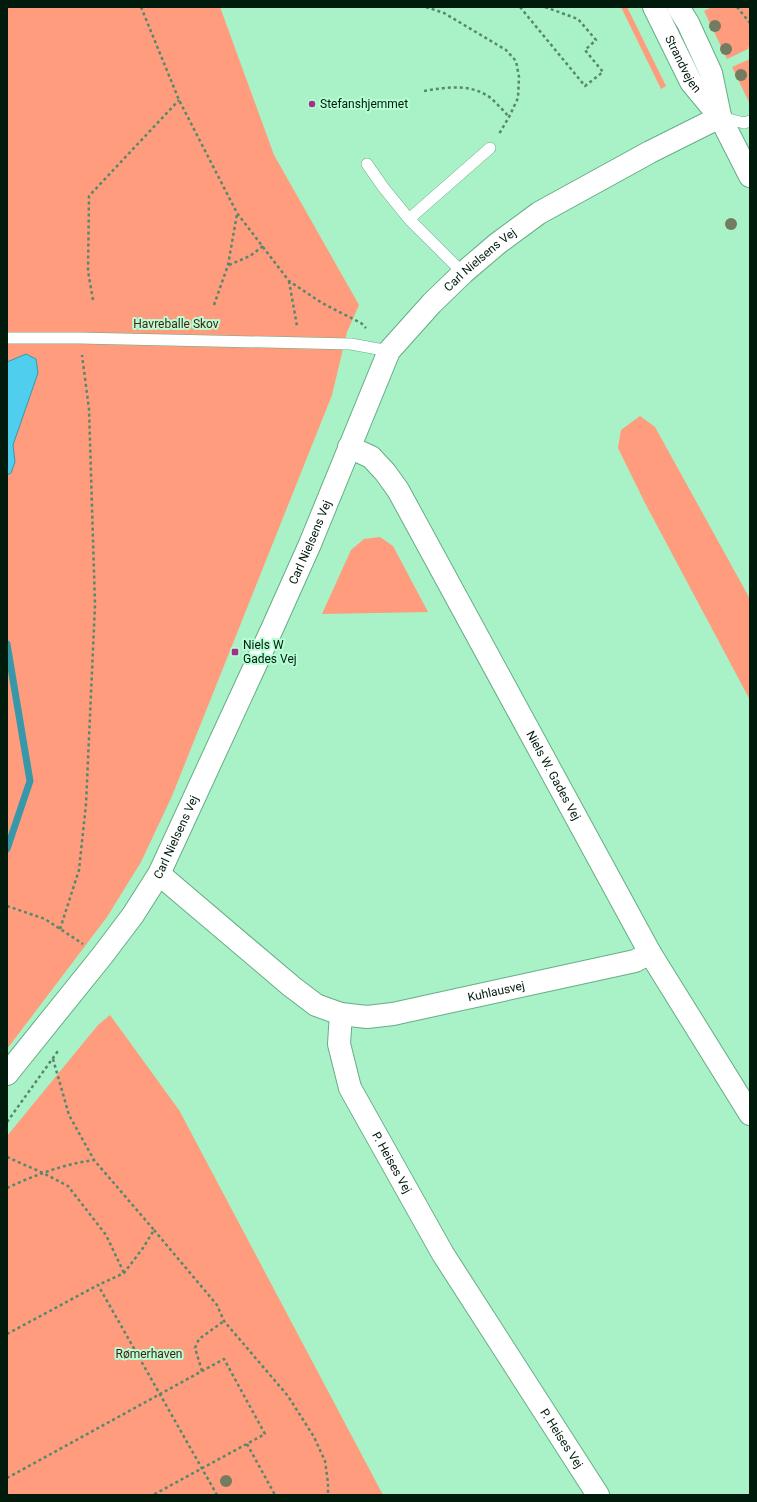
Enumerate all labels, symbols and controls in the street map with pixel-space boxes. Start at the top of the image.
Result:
street label: Strandvejen [662,33,704,96]
place label: Stefanshjemmet [320,97,408,111]
marker: Stefanshjemmet [307,99,317,109]
street label: Carl Nielsens Vej [441,225,519,294]
park label: Havreballe Skov [133,317,219,331]
street label: Carl Nielsens Vej [286,498,334,587]
place label: Niels W Gades Vej [243,638,297,666]
marker: Niels W Gades Vej [230,647,240,657]
street label: Niels W. Gades Vej [523,728,583,823]
street label: Carl Nielsens Vej [151,793,201,882]
street label: Kuhlausvej [466,978,526,1004]
street label: P. Heises Vej [369,1129,415,1196]
park label: Rømerhaven [116,1347,182,1361]
street label: P. Heises Vej [537,1406,586,1471]

